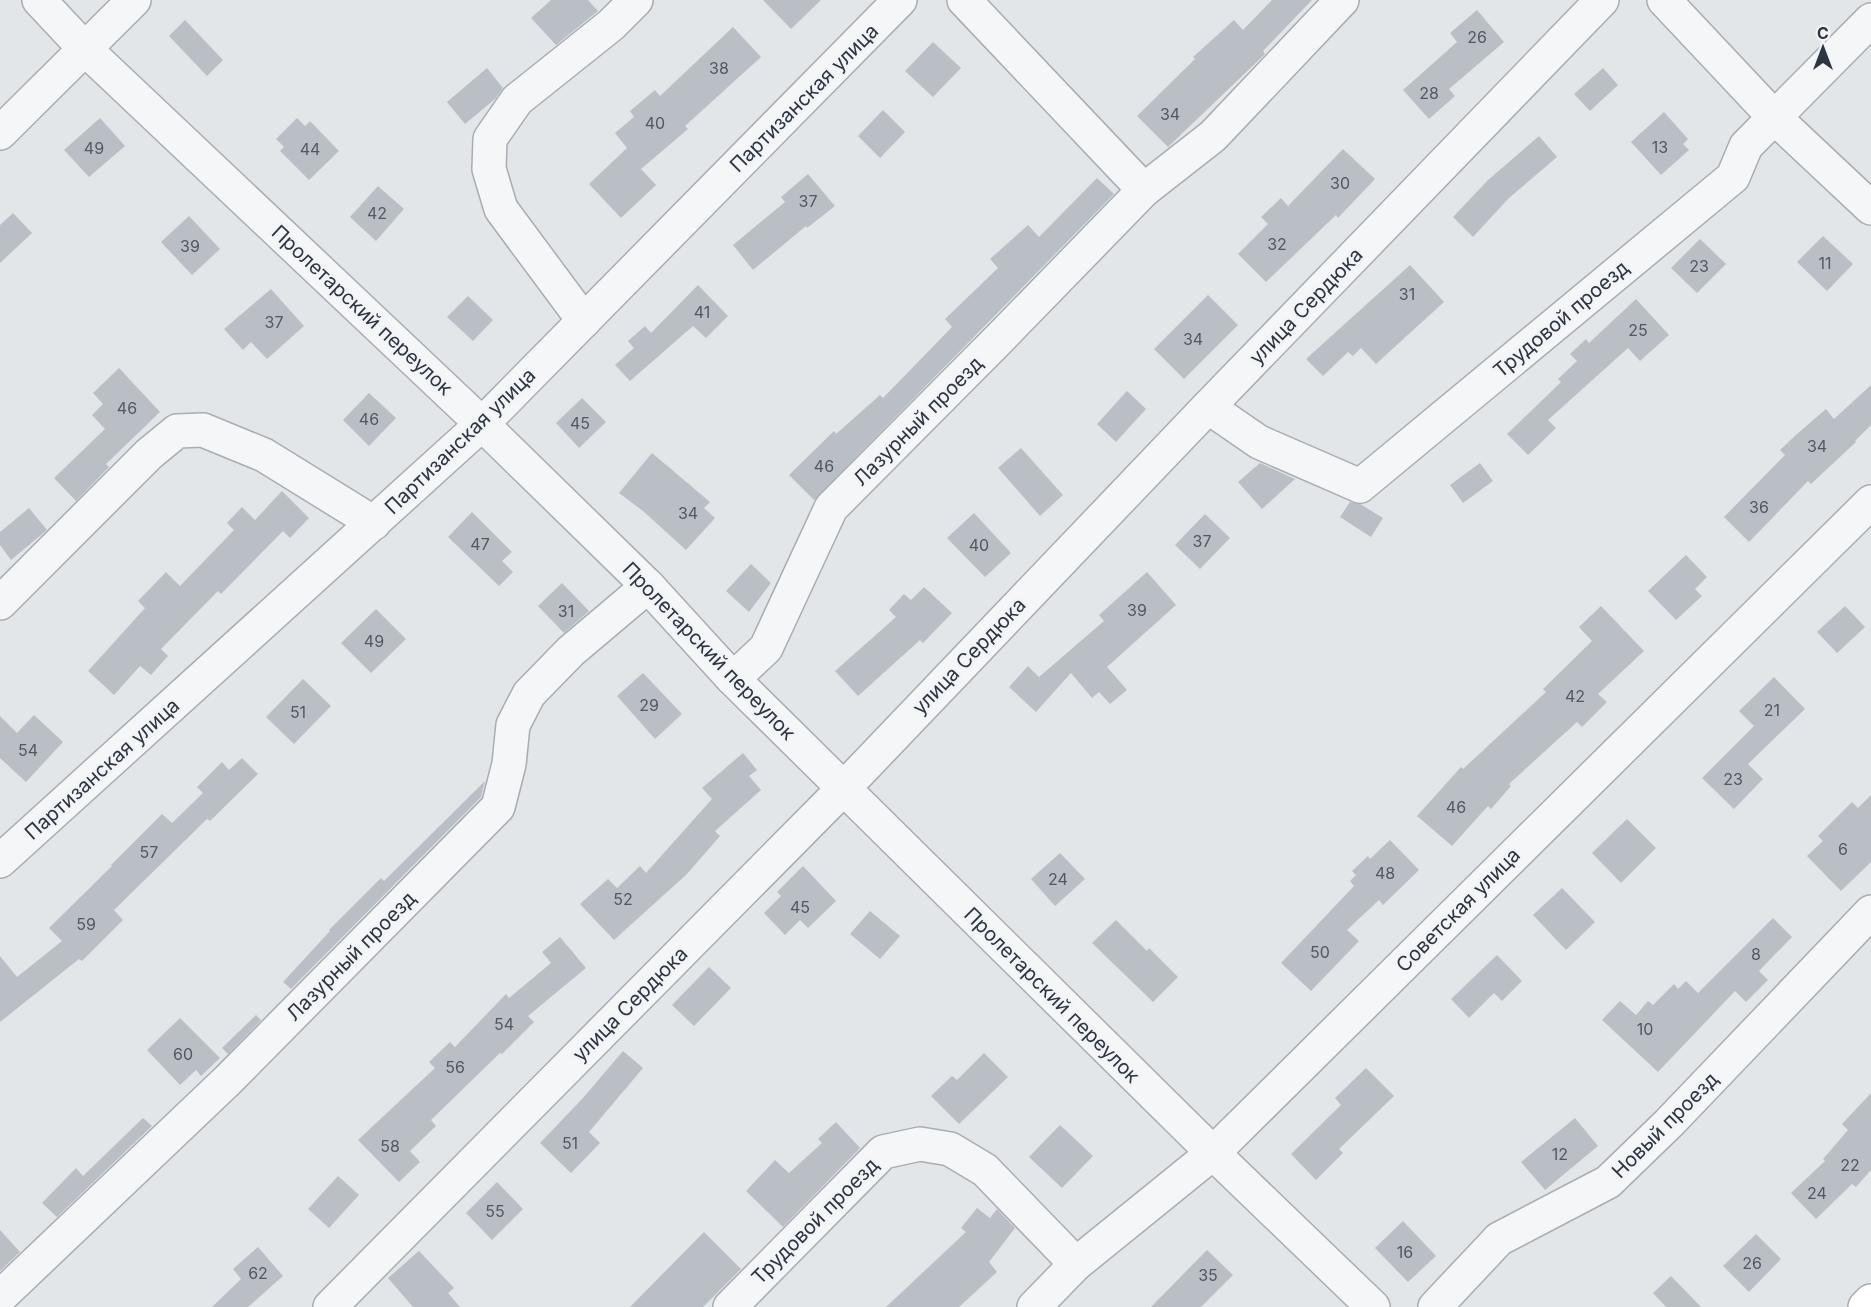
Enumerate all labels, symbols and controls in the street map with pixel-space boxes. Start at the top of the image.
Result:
north arrow [1793,18,1853,78]
street label: Партизанская улица [725,19,883,177]
text: С [1817,23,1829,43]
house number: 26 [1467,27,1487,47]
house number: 38 [709,58,729,78]
house number: 28 [1419,83,1439,103]
house number: 34 [1160,104,1180,124]
house number: 40 [645,113,665,133]
house number: 13 [1652,137,1668,157]
house number: 49 [84,138,104,158]
house number: 44 [300,139,320,159]
house number: 30 [1330,173,1350,193]
house number: 37 [799,191,817,211]
house number: 42 [367,203,387,223]
street label: Пролетарский переулок [267,220,457,400]
house number: 32 [1267,234,1287,254]
house number: 39 [180,236,200,256]
street label: улица Сердюка [1244,243,1368,369]
house number: 11 [1818,253,1832,273]
street label: Трудовой проезд [1488,255,1634,383]
house number: 23 [1689,256,1709,276]
house number: 31 [1399,284,1415,304]
house number: 41 [694,302,710,322]
house number: 37 [265,312,283,332]
house number: 25 [1628,320,1648,340]
house number: 34 [1183,329,1203,349]
street label: Лазурный проезд [848,351,988,491]
street label: Партизанская улица [380,363,540,519]
house number: 46 [117,398,137,418]
house number: 46 [359,409,379,429]
house number: 45 [570,413,590,433]
house number: 34 [1807,436,1827,456]
house number: 46 [814,456,834,476]
house number: 36 [1749,497,1769,517]
house number: 34 [678,503,698,523]
house number: 37 [1193,531,1211,551]
house number: 47 [470,534,490,554]
house number: 40 [969,535,989,555]
street label: Пролетарский переулок [618,557,800,745]
street label: улица Сердюка [907,593,1031,719]
house number: 39 [1127,600,1147,620]
house number: 31 [558,601,574,621]
house number: 49 [364,631,384,651]
house number: 42 [1565,686,1585,706]
street label: Партизанская улица [20,693,184,845]
house number: 29 [639,695,659,715]
house number: 21 [1764,700,1780,720]
house number: 51 [290,702,306,722]
house number: 54 [18,740,38,760]
house number: 23 [1723,769,1743,789]
house number: 46 [1446,797,1466,817]
house number: 6 [1838,839,1848,859]
house number: 57 [140,842,158,862]
street label: Советская улица [1391,843,1525,977]
house number: 48 [1375,863,1395,883]
house number: 24 [1048,869,1068,889]
street label: Лазурный проезд [281,886,421,1026]
house number: 52 [613,889,633,909]
house number: 45 [790,897,810,917]
street label: Пролетарский переулок [959,902,1145,1088]
house number: 59 [76,914,96,934]
street label: улица Сердюка [568,942,692,1066]
house number: 50 [1310,942,1330,962]
house number: 8 [1751,944,1761,964]
house number: 54 [494,1014,514,1034]
house number: 10 [1637,1019,1653,1039]
house number: 60 [173,1044,193,1064]
house number: 56 [445,1057,465,1077]
street label: Новый проезд [1607,1067,1723,1183]
house number: 51 [562,1133,578,1153]
house number: 58 [380,1136,400,1156]
house number: 12 [1552,1144,1568,1164]
street label: Трудовой проезд [747,1153,883,1289]
house number: 22 [1840,1155,1860,1175]
house number: 24 [1807,1183,1827,1203]
house number: 55 [485,1201,505,1221]
house number: 16 [1397,1242,1413,1262]
house number: 26 [1742,1253,1762,1273]
house number: 62 [248,1263,268,1283]
house number: 35 [1198,1265,1218,1285]

